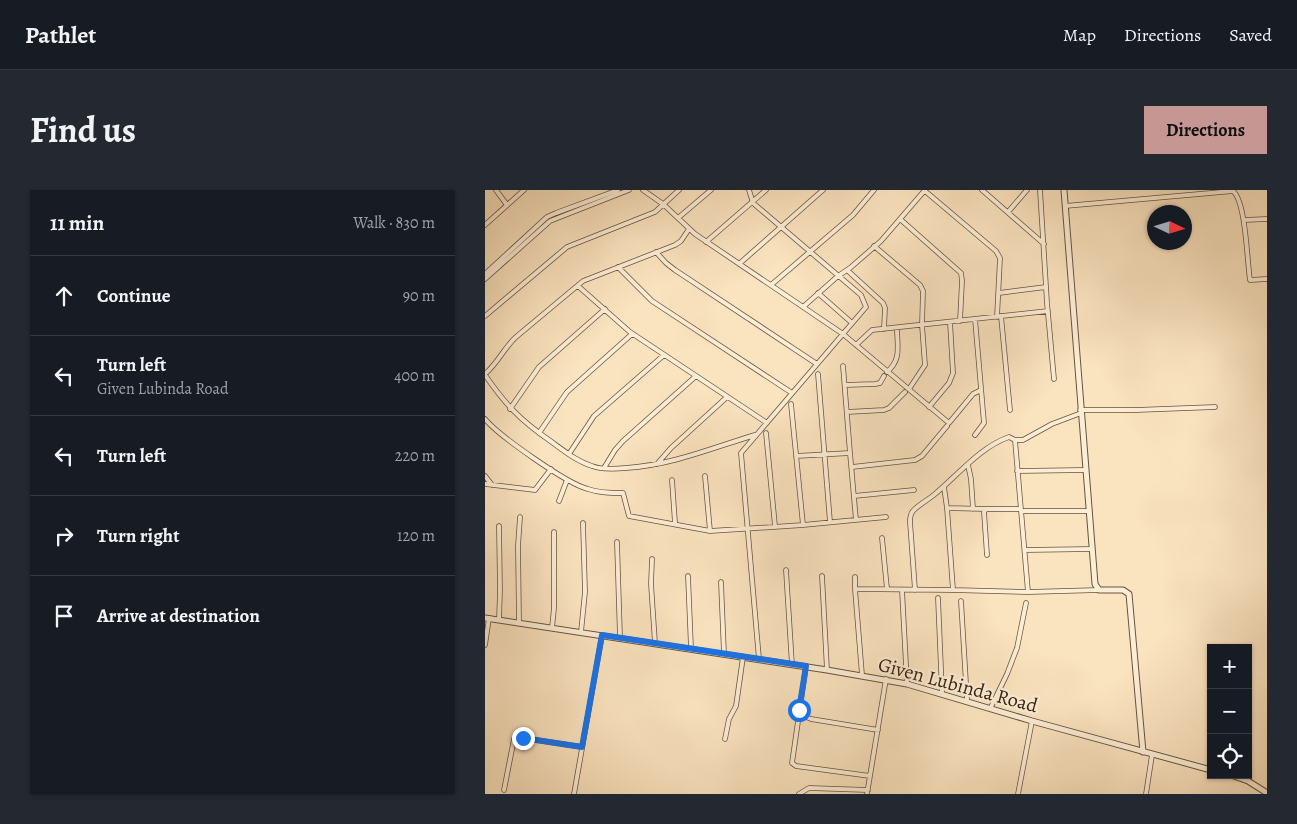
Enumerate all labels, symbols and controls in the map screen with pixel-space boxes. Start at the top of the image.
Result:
text: Pathlet [25,19,96,51]
text: Map [1063,23,1096,47]
text: Directions [1124,23,1201,47]
text: Saved [1229,23,1272,47]
text: Find us [30,106,136,154]
button: Directions [1144,106,1267,154]
north arrow [1147,205,1192,250]
text: 11 min [50,209,104,237]
text: Walk · 830 m [353,212,435,234]
icon: ahead [50,282,78,310]
text: Continue [97,283,171,309]
text: 90 m [403,285,435,307]
text: Turn left [97,352,166,378]
icon: left [50,362,78,390]
text: 400 m [394,365,435,387]
text: Given Lubinda Road [97,378,229,400]
icon: left [50,442,78,470]
text: Turn left [97,443,166,469]
text: 220 m [395,445,435,467]
icon: right [50,522,78,550]
text: Turn right [97,523,179,549]
text: 120 m [397,525,435,547]
icon: arrive [50,602,78,630]
text: Arrive at destination [97,603,260,629]
map controls [1207,644,1252,779]
button: + [1207,644,1252,689]
street label: Given Lubinda Road [875,651,1041,719]
button: − [1207,689,1252,734]
route start [788,699,811,722]
route end [512,727,535,750]
button: locate [1207,734,1252,779]

